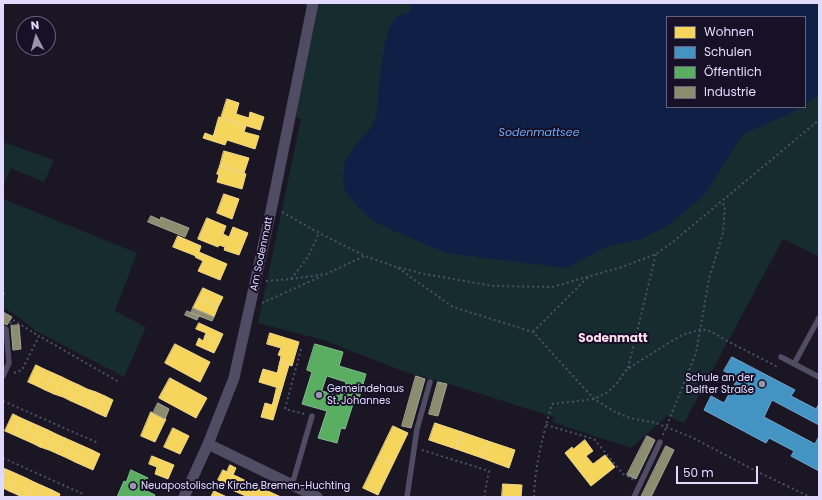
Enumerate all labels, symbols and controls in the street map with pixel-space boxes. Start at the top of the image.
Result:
north arrow [16,16,56,56]
legend [666,16,806,108]
text: N [30,17,40,33]
text: Wohnen [704,23,754,40]
text: Schulen [704,43,752,60]
text: Öffentlich [704,63,762,80]
text: Industrie [704,83,756,100]
water label: Sodenmattsee [499,126,579,140]
street label: Am Sodenmatt [248,216,276,292]
district label: Sodenmatt [578,332,648,346]
place label: Schule an der Delfter Straße [685,372,754,396]
marker: Schule an der Delfter Straße [757,379,767,389]
place label: Gemeindehaus St. Johannes [327,383,404,406]
marker: Gemeindehaus St. Johannes [314,390,324,400]
scale bar [678,458,760,484]
text: 50 m [683,464,714,481]
place label: Neuapostolische Kirche Bremen-Huchting [141,480,350,492]
marker: Neuapostolische Kirche Bremen-Huchting [128,481,138,491]

